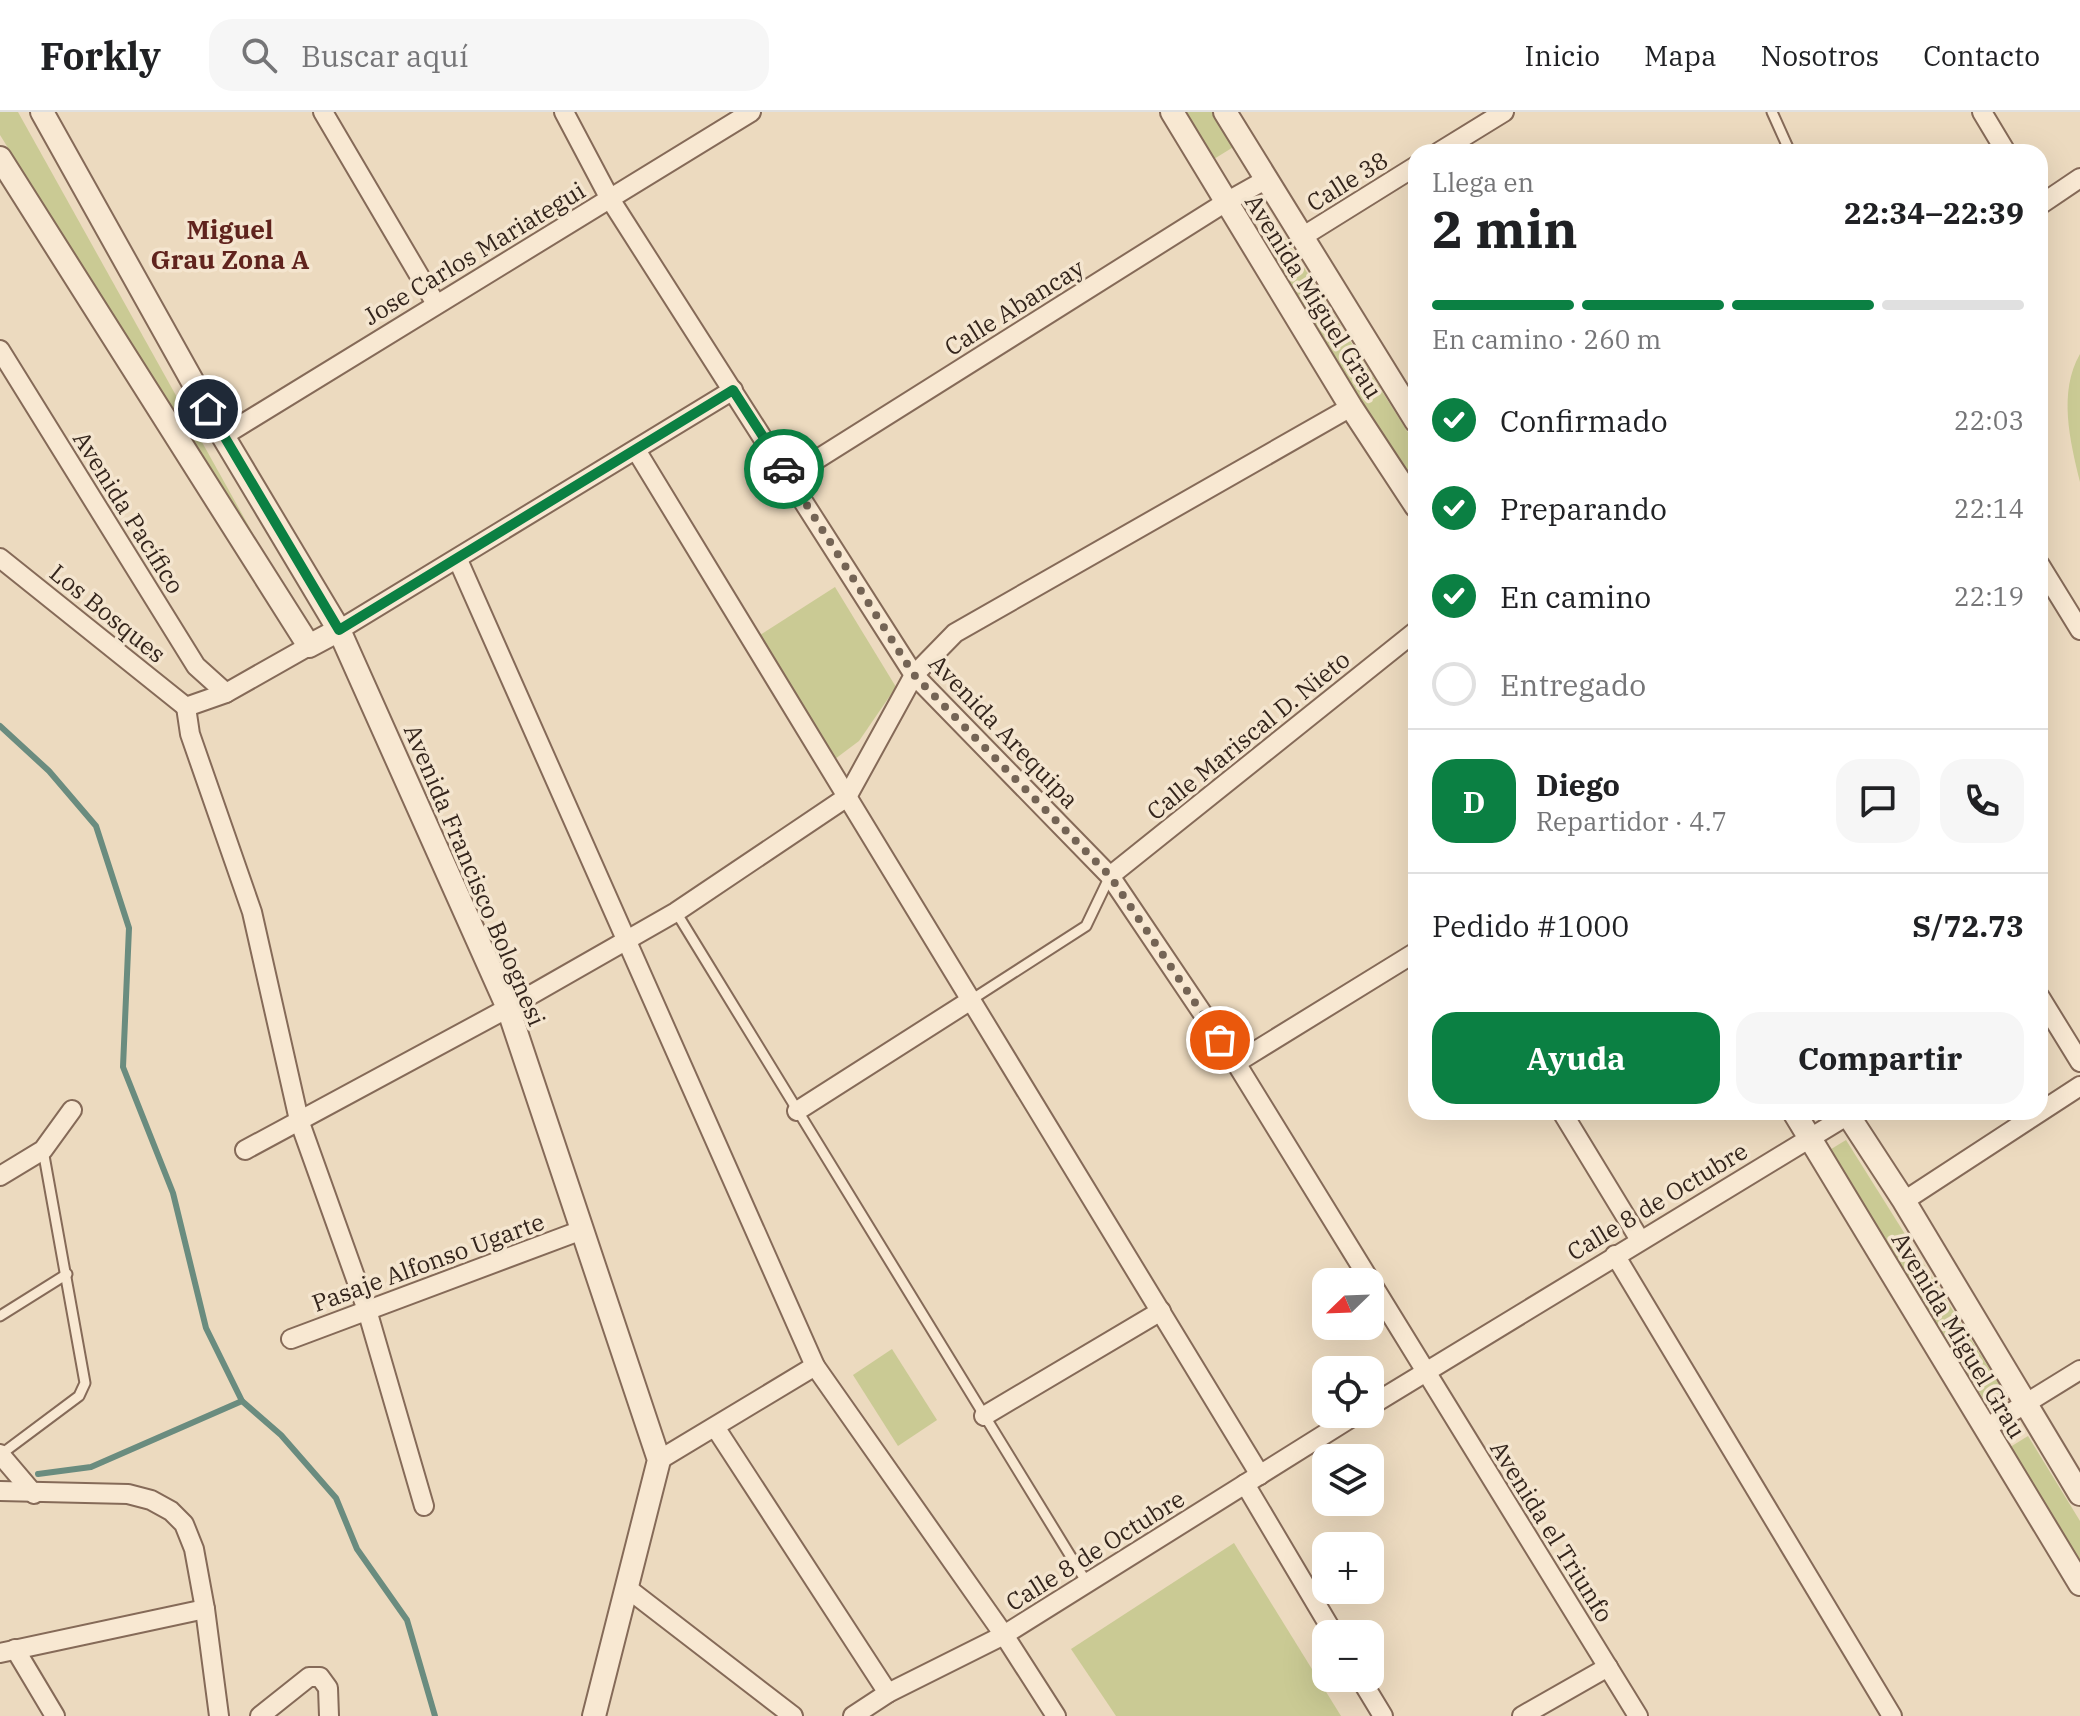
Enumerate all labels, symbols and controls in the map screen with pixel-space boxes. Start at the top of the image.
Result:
search box [209,19,769,91]
text: Forkly [40,31,161,80]
icon: search [237,33,281,77]
text: Buscar aquí [301,36,468,75]
text: Inicio [1525,37,1600,74]
text: Mapa [1644,37,1716,74]
text: Nosotros [1760,37,1879,74]
text: Contacto [1923,37,2040,74]
street label: Calle 38 [1300,144,1394,218]
text: Llega en [1432,165,1534,199]
street label: Jose Carlos Mariategui [357,174,591,332]
street label: Avenida Miguel Grau [1238,188,1390,404]
text: 22:34–22:39 [1844,193,2024,232]
text: 2 min [1432,195,1578,262]
district label: Miguel Grau Zona A [151,212,309,276]
street label: Calle Abancay [938,251,1090,363]
text: En camino · 260 m [1432,322,1661,356]
pin [174,375,242,443]
icon: home [186,387,230,431]
icon: check [1432,398,1476,442]
text: Confirmado [1500,401,1668,440]
text: 22:03 [1954,403,2024,437]
street label: Avenida Pacífico [66,425,192,599]
courier [744,429,824,509]
icon: car [762,447,806,491]
icon: check [1432,486,1476,530]
text: Preparando [1500,489,1667,528]
text: 22:14 [1954,491,2024,525]
street label: Los Bosques [43,556,173,670]
icon: check [1432,574,1476,618]
text: En camino [1500,577,1651,616]
text: 22:19 [1954,579,2024,613]
street label: Calle Mariscal D. Nieto [1140,643,1356,827]
street label: Avenida Arequipa [922,647,1086,815]
text: Entregado [1500,665,1646,704]
street label: Avenida Francisco Bolognesi [397,719,553,1031]
button: chat [1836,759,1920,843]
button: phone [1940,759,2024,843]
text: Diego [1536,765,1620,804]
text: D [1463,782,1485,821]
text: Repartidor · 4.7 [1536,804,1727,838]
text: Pedido #1000 [1432,906,1629,945]
text: S/72.73 [1912,906,2024,945]
pin [1186,1006,1254,1074]
button: Ayuda [1432,1012,1720,1104]
button: Compartir [1736,1012,2024,1104]
icon: bag [1198,1018,1242,1062]
street label: Calle 8 de Octubre [1561,1134,1753,1268]
street label: Pasaje Alfonso Ugarte [307,1205,549,1319]
street label: Avenida Miguel Grau [1885,1226,2033,1444]
north arrow [1312,1268,1384,1340]
map controls [1312,1268,1384,1692]
button: locate [1312,1356,1384,1428]
street label: Avenida el Triunfo [1483,1434,1621,1628]
button: layers [1312,1444,1384,1516]
street label: Calle 8 de Octubre [1000,1482,1190,1618]
button: + [1312,1532,1384,1604]
button: − [1312,1620,1384,1692]

